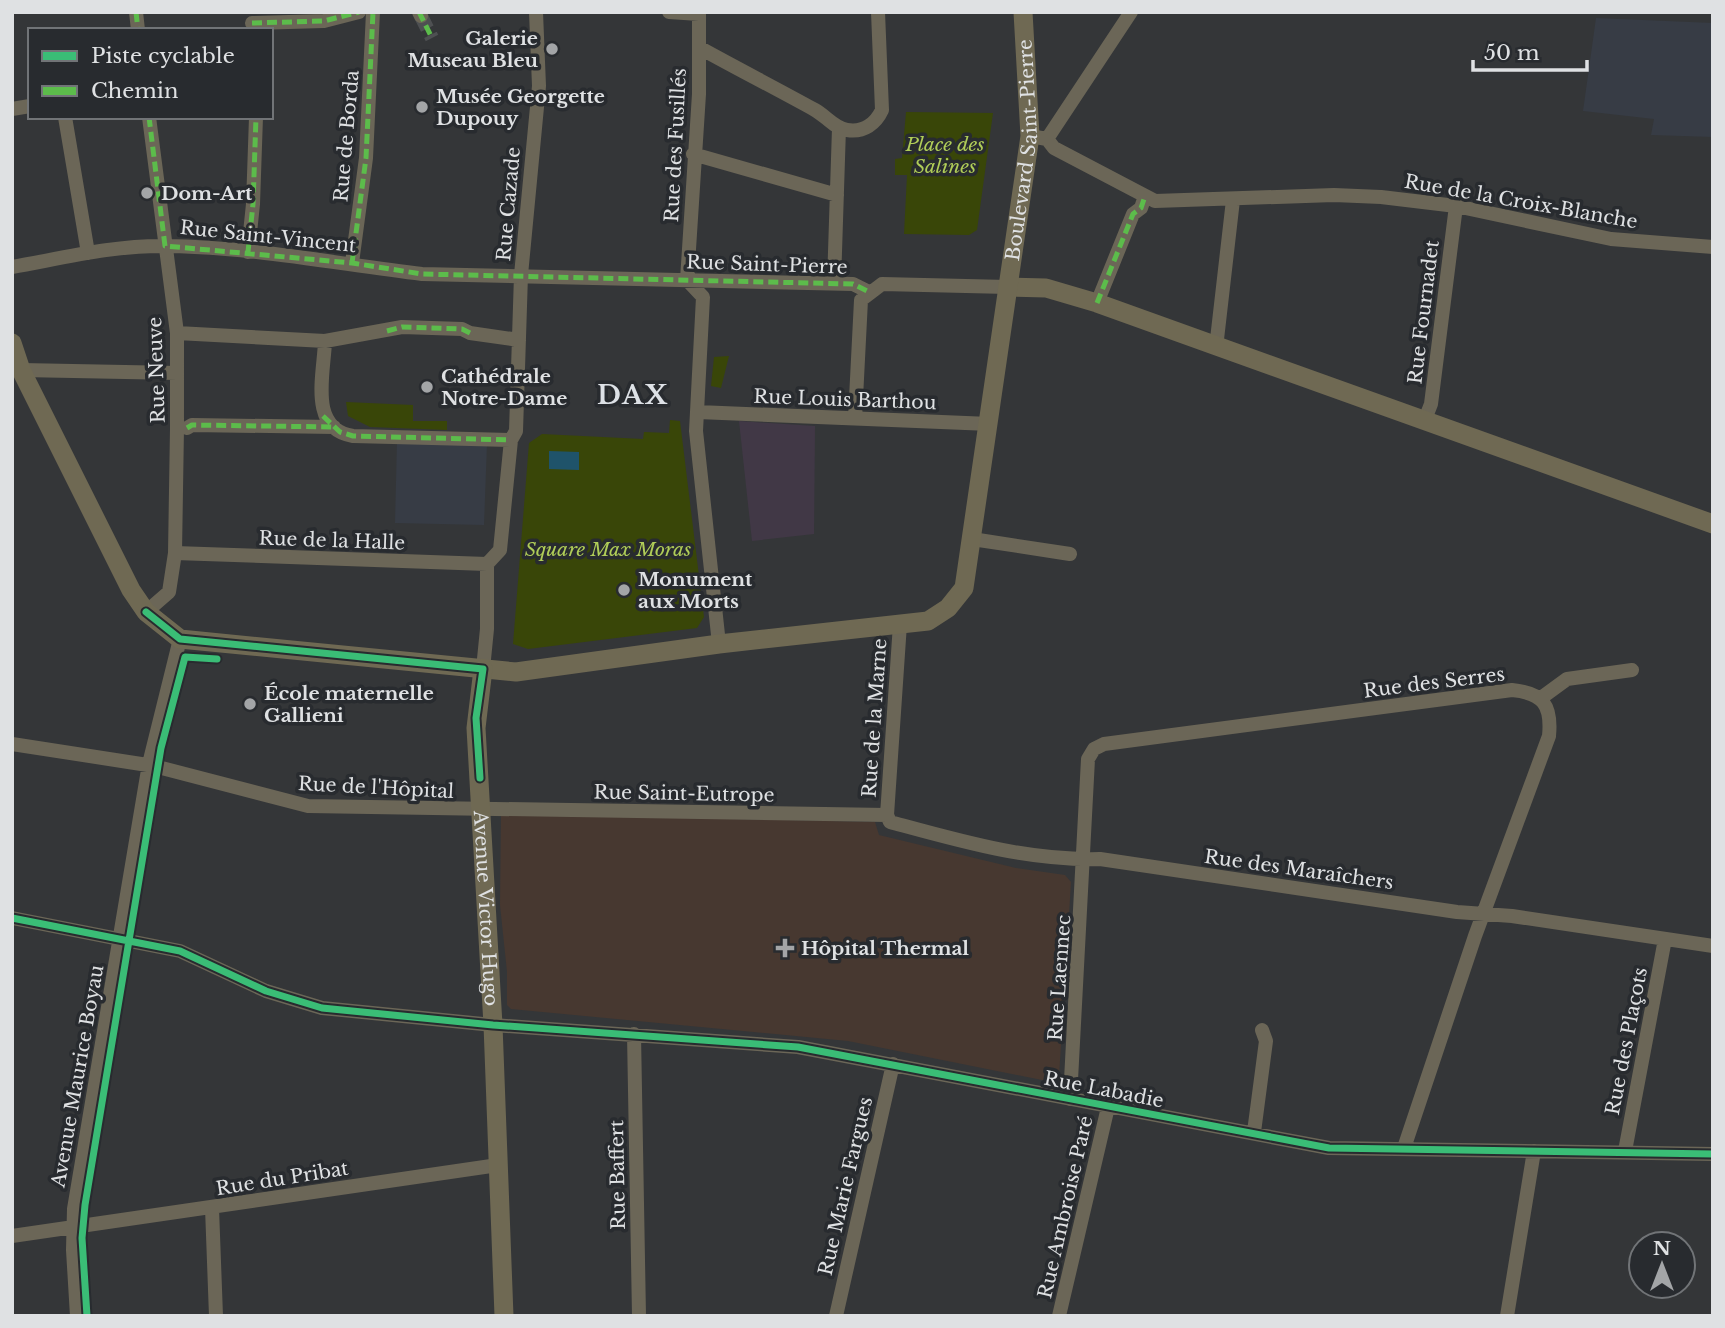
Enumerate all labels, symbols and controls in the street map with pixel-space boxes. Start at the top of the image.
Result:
place label: Galerie Museau Bleu [407,27,539,72]
legend [28,28,273,119]
scale bar [1473,28,1587,72]
street label: Boulevard Saint-Pierre [1001,38,1042,262]
text: 50 m [1484,40,1540,66]
marker: Galerie Museau Bleu [544,41,560,57]
text: Piste cyclable [91,43,235,69]
street label: Rue des Fusillés [660,67,691,223]
street label: Rue de Borda [329,69,364,203]
text: Chemin [91,78,179,104]
place label: Musée Georgette Dupouy [436,85,605,130]
marker: Musée Georgette Dupouy [414,99,430,115]
park label: Place des Salines [905,133,984,178]
street label: Rue Cazade [492,146,525,262]
street label: Rue de la Croix-Blanche [1403,170,1639,233]
place label: Dom-Art [161,182,253,205]
marker: Dom-Art [139,185,155,201]
street label: Rue Saint-Vincent [179,216,358,257]
street label: Rue Fournadet [1403,238,1444,385]
street label: Rue Saint-Pierre [686,250,848,279]
street label: Rue Neuve [143,316,170,424]
place label: Cathédrale Notre-Dame [441,365,567,410]
marker: Cathédrale Notre-Dame [419,379,435,395]
district label: DAX [597,379,669,411]
street label: Rue Louis Barthou [753,385,937,414]
street label: Rue de la Halle [258,526,406,555]
park label: Square Max Moras [525,538,691,561]
place label: Monument aux Morts [638,568,753,613]
marker: Monument aux Morts [616,582,632,598]
street label: Rue de la Marne [857,638,892,798]
street label: Rue des Serres [1362,662,1506,703]
place label: École maternelle Gallieni [264,682,434,727]
marker: École maternelle Gallieni [242,696,258,712]
street label: Rue de l'Hôpital [297,772,455,803]
street label: Rue Saint-Eutrope [593,780,775,807]
street label: Avenue Victor Hugo [469,809,503,1007]
street label: Rue des Maraîchers [1203,845,1395,894]
street label: Rue Laennec [1044,914,1075,1042]
place label: Hôpital Thermal [801,937,969,960]
marker: Hôpital Thermal [775,938,795,958]
street label: Avenue Maurice Boyau [46,963,108,1190]
street label: Rue des Plaçots [1601,965,1652,1117]
street label: Rue Labadie [1042,1067,1166,1112]
street label: Rue Marie Fargues [814,1095,877,1278]
street label: Rue Ambroise Paré [1033,1114,1098,1301]
street label: Rue Baffert [605,1119,630,1230]
street label: Rue du Pribat [214,1157,351,1200]
north arrow [1627,1230,1697,1300]
text: N [1653,1237,1671,1260]

